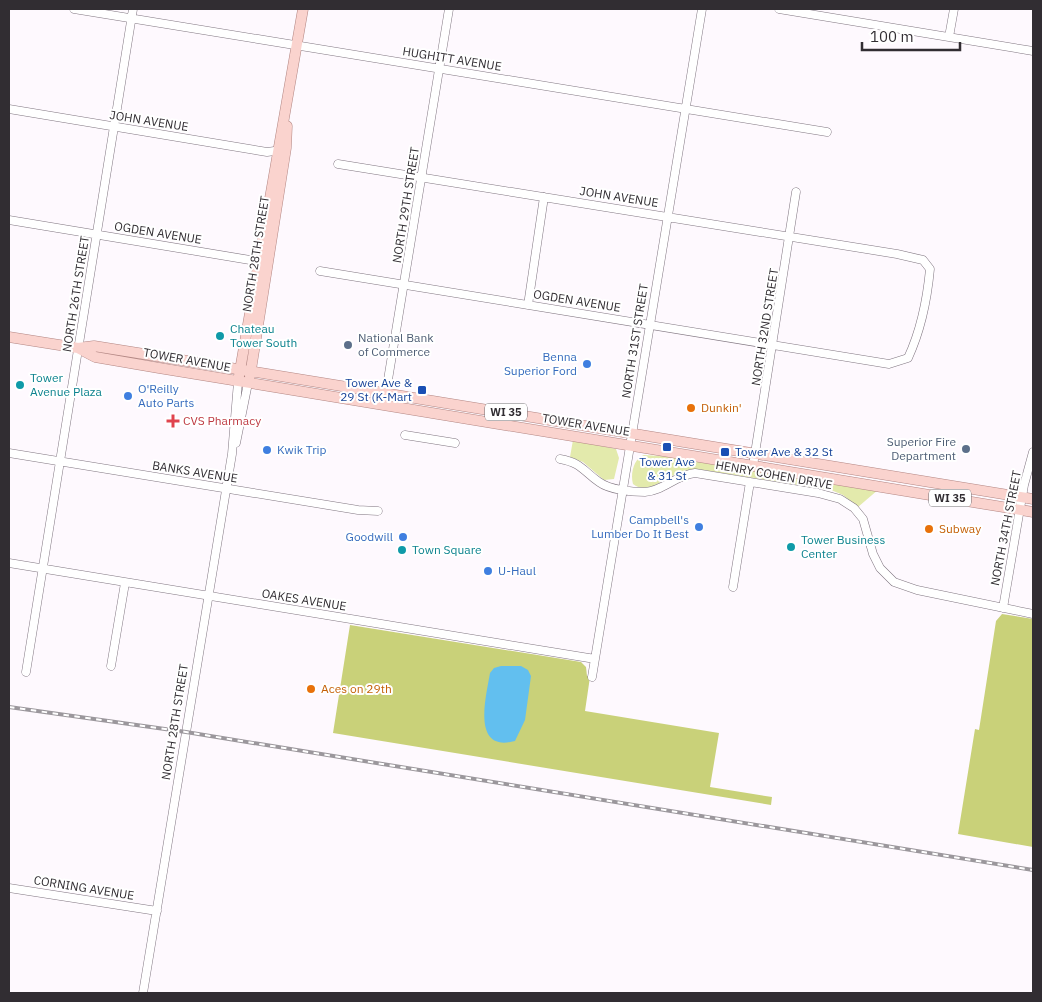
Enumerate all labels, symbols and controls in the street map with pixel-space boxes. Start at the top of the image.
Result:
scale bar [862,20,960,52]
text: 100 m [870,27,914,46]
street label: HUGHITT AVENUE [401,43,503,74]
street label: JOHN AVENUE [109,107,190,134]
street label: NORTH 29TH STREET [389,146,422,264]
street label: JOHN AVENUE [579,183,660,210]
street label: NORTH 28TH STREET [239,195,272,313]
street label: OGDEN AVENUE [113,218,203,247]
street label: NORTH 26TH STREET [59,235,92,353]
street label: NORTH 32ND STREET [748,267,781,387]
street label: NORTH 31ST STREET [618,282,651,399]
street label: OGDEN AVENUE [532,286,622,315]
place label: Chateau Tower South [230,321,297,350]
marker: Chateau Tower South [214,330,226,342]
place label: National Bank of Commerce [358,330,434,359]
marker: National Bank of Commerce [342,339,354,351]
street label: TOWER AVENUE [142,344,232,375]
place label: Benna Superior Ford [504,349,578,378]
marker: Benna Superior Ford [581,358,593,370]
place label: Tower Avenue Plaza [30,370,102,399]
place label: Tower Ave & 29 St (K-Mart [340,375,413,404]
marker: Tower Avenue Plaza [14,379,26,391]
place label: O'Reilly Auto Parts [138,381,194,410]
marker: Tower Ave & 29 St (K-Mart [416,384,428,396]
marker: O'Reilly Auto Parts [122,390,134,402]
place label: Dunkin' [701,400,742,415]
marker: Dunkin' [685,402,697,414]
road number: WI 35 [485,404,527,421]
street label: TOWER AVENUE [541,410,631,439]
place label: CVS Pharmacy [183,413,261,428]
marker: CVS Pharmacy [167,415,179,427]
place label: Superior Fire Department [887,434,956,463]
marker: Tower Ave & 31 St [661,441,673,453]
place label: Kwik Trip [277,442,327,457]
marker: Superior Fire Department [960,443,972,455]
marker: Kwik Trip [261,444,273,456]
place label: Tower Ave & 32 St [735,444,833,459]
marker: Tower Ave & 32 St [719,446,731,458]
place label: Tower Ave & 31 St [639,454,695,483]
street label: BANKS AVENUE [151,457,239,486]
street label: HENRY COHEN DRIVE [714,457,834,492]
street label: NORTH 34TH STREET [987,469,1024,587]
road number: WI 35 [929,489,971,506]
place label: Campbell's Lumber Do It Best [591,512,689,541]
marker: Campbell's Lumber Do It Best [693,521,705,533]
place label: Subway [939,521,981,536]
marker: Subway [923,523,935,535]
place label: Goodwill [346,529,393,544]
marker: Goodwill [397,531,409,543]
place label: Tower Business Center [801,532,885,561]
marker: Tower Business Center [785,541,797,553]
place label: Town Square [412,542,482,557]
marker: Town Square [396,544,408,556]
place label: U-Haul [498,563,536,578]
marker: U-Haul [482,565,494,577]
street label: OAKES AVENUE [261,585,347,614]
street label: NORTH 28TH STREET [158,663,191,781]
place label: Aces on 29th [321,681,392,696]
marker: Aces on 29th [305,683,317,695]
street label: CORNING AVENUE [33,872,135,903]

